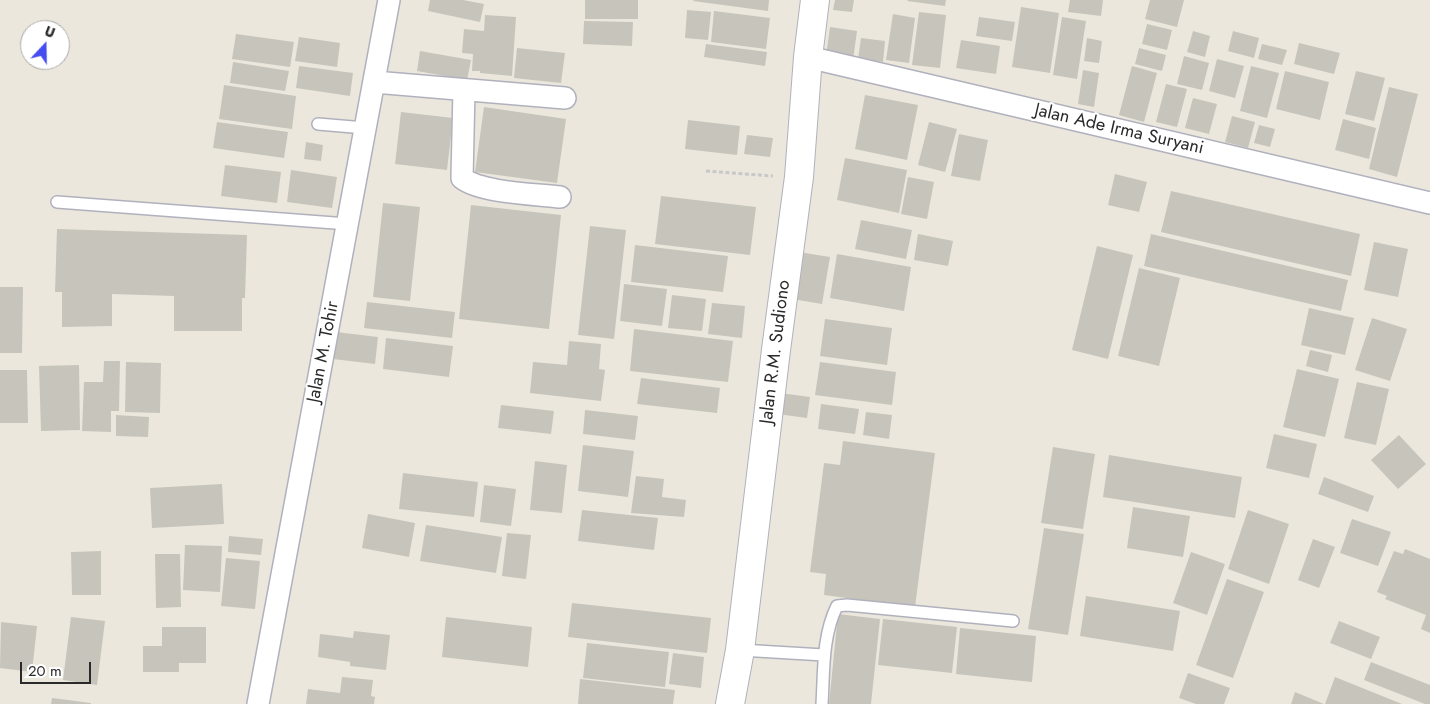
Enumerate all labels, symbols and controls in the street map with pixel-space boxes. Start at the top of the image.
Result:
north arrow [20,20,70,70]
text: U [42,21,58,43]
street label: Jalan Ade Irma Suryani [1032,100,1206,160]
street label: Jalan R.M. Sudiono [756,279,796,425]
street label: Jalan M. Tohir [304,300,344,404]
scale bar [22,652,94,684]
text: 20 m [28,660,62,682]

